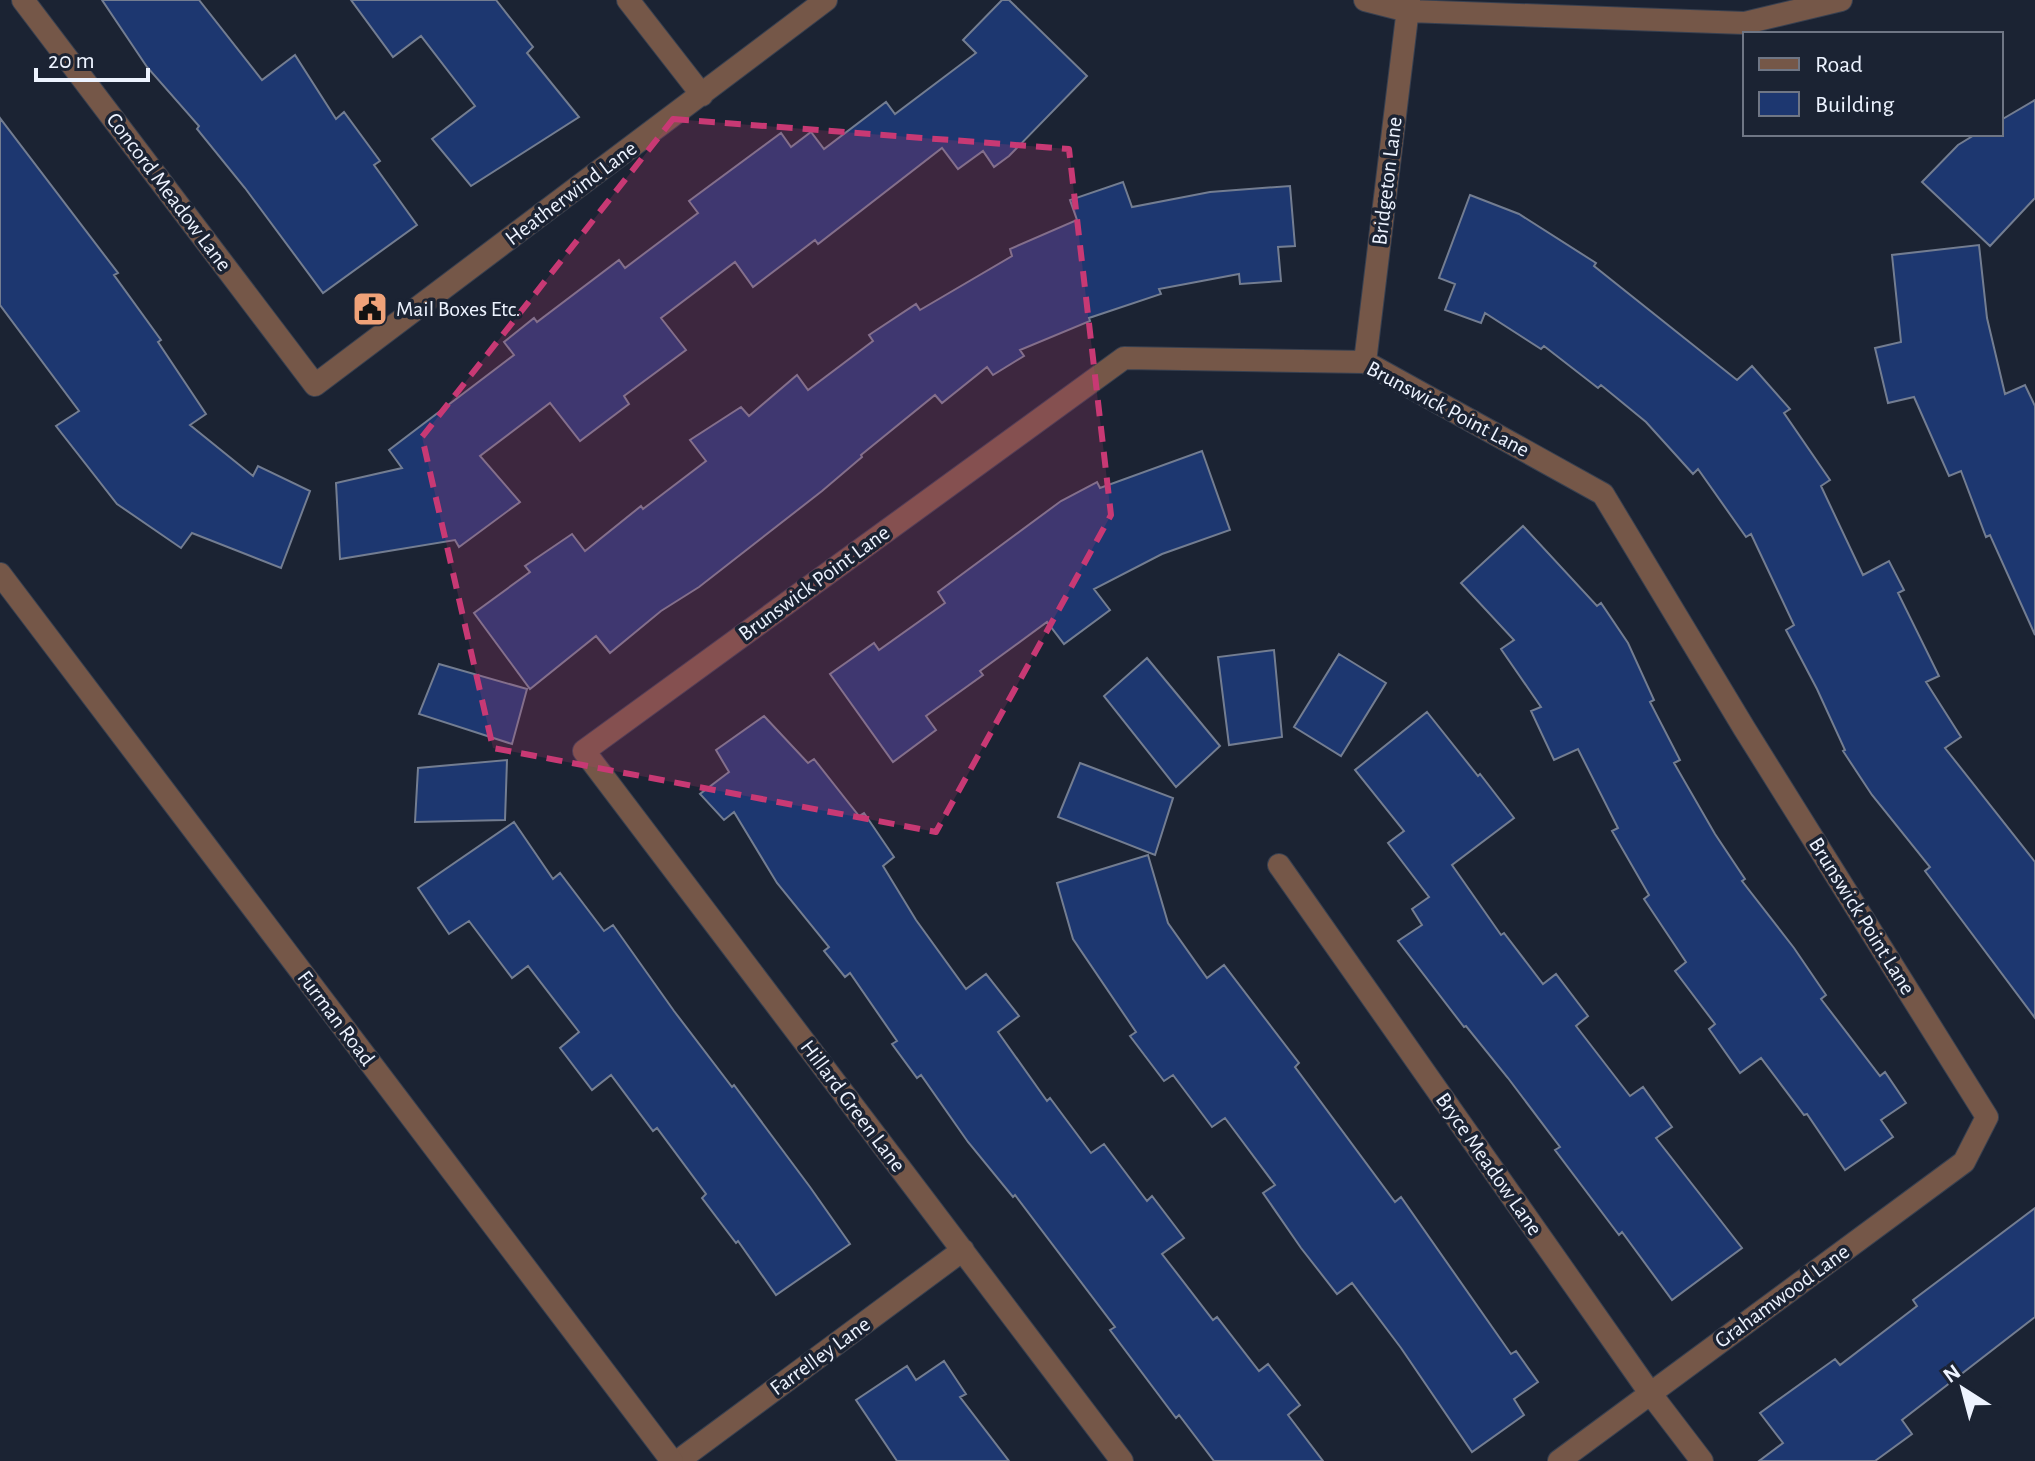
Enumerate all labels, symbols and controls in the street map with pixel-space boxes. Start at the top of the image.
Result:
scale bar [36,32,148,82]
legend [1743,32,2003,136]
text: 20 m [48,49,95,73]
text: Road [1815,53,1863,77]
text: Building [1815,93,1894,117]
street label: Concord Meadow Lane [102,109,236,275]
street label: Bridgeton Lane [1368,116,1406,246]
street label: Heatherwind Lane [501,137,641,249]
public building icon: Mail Boxes Etc. [351,290,389,328]
place label: Mail Boxes Etc. [396,298,521,320]
street label: Brunswick Point Lane [1363,357,1533,461]
street label: Brunswick Point Lane [734,521,894,645]
street label: Brunswick Point Lane [1805,834,1919,998]
street label: Furman Road [293,966,379,1070]
street label: Hillard Green Lane [796,1036,910,1176]
street label: Bryce Meadow Lane [1432,1089,1546,1239]
street label: Grahamwood Lane [1711,1240,1853,1352]
street label: Farrelley Lane [766,1312,874,1400]
north arrow [1923,1349,2003,1429]
text: N [1939,1360,1964,1387]

